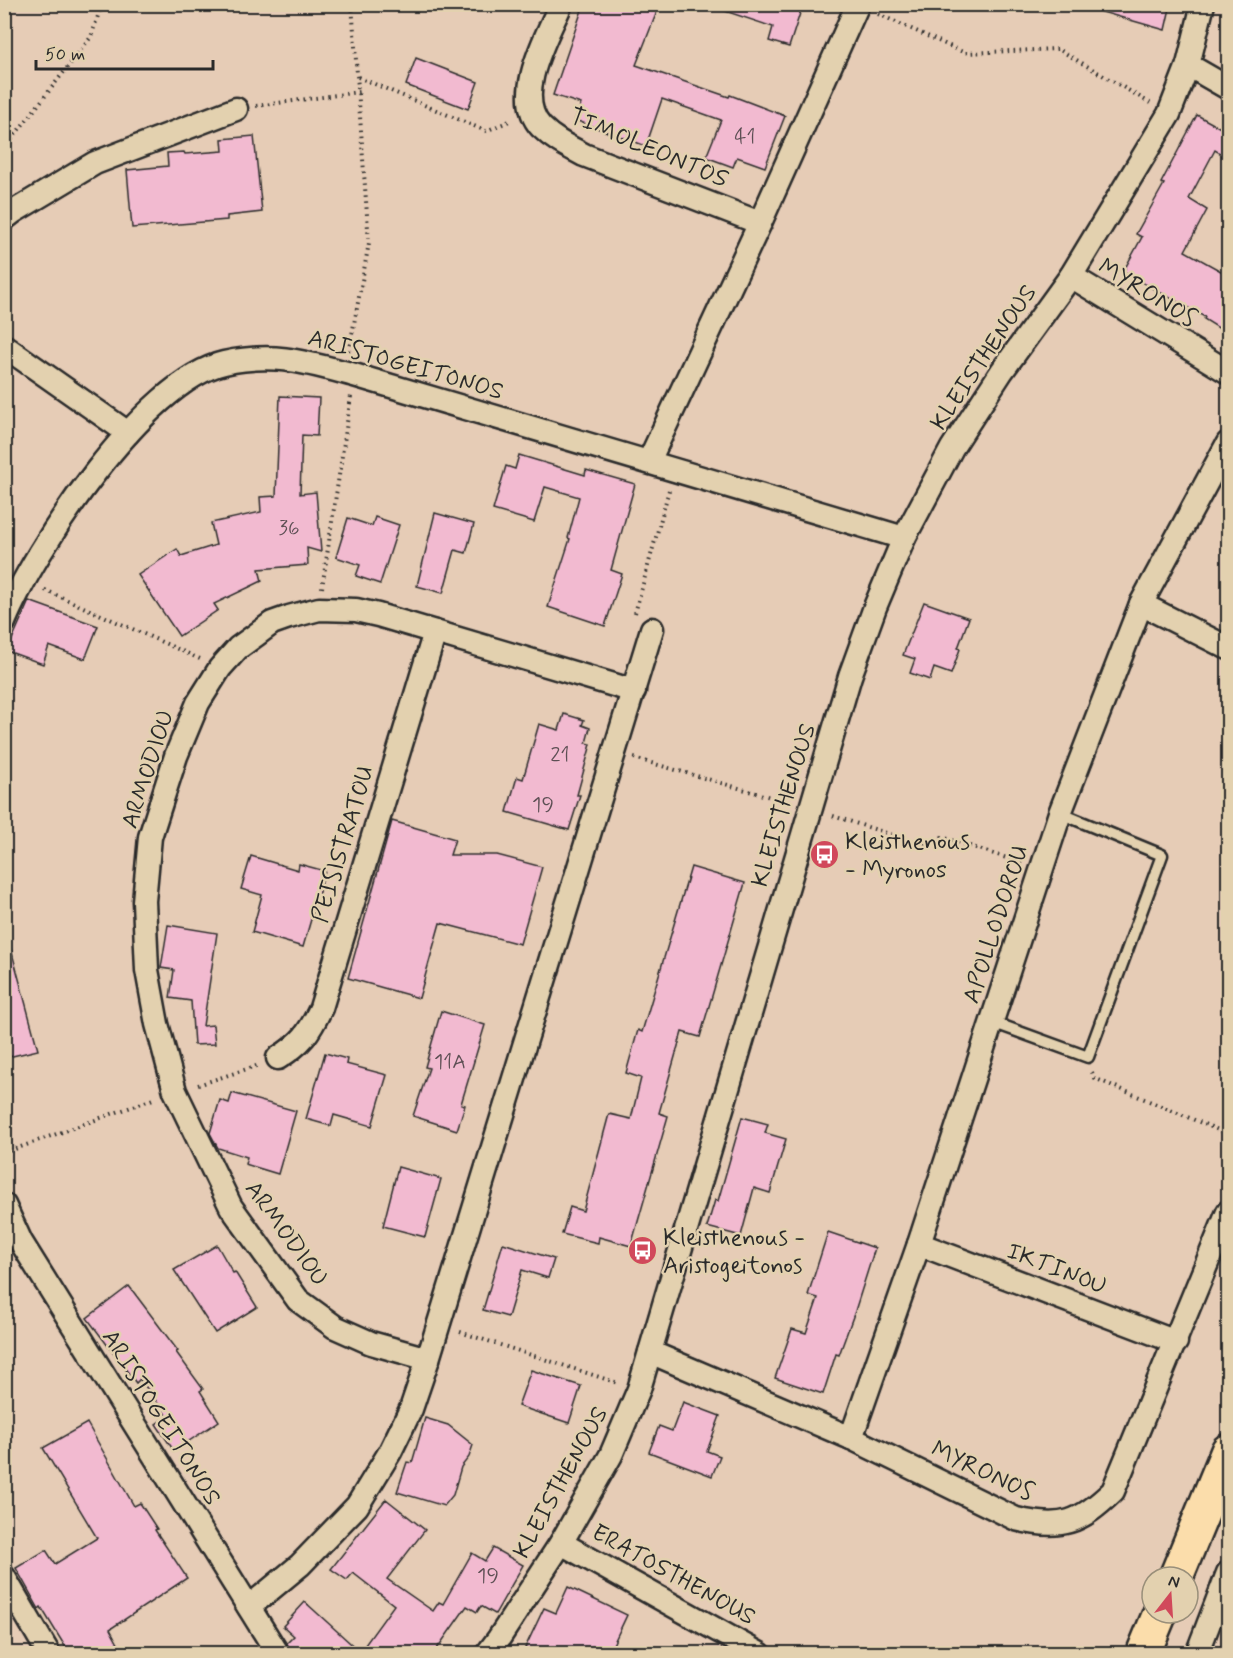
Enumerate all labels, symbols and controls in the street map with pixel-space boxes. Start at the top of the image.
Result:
scale bar [36,33,213,71]
text: 50 m [45,43,85,67]
street label: TIMOLEONTOS [564,101,732,196]
house number: 41 [734,123,756,151]
street label: MYRONOS [1092,252,1202,335]
street label: KLEISTHENOUS [924,279,1044,437]
street label: ARISTOGEITONOS [304,323,507,408]
house number: 36 [278,514,300,542]
street label: ARMODIOU [115,706,182,833]
street label: KLEISTHENOUS [745,720,824,891]
house number: 21 [550,741,570,769]
street label: PEISISTRATOU [305,762,382,927]
house number: 19 [532,791,554,819]
place label: Kleisthenous - Myronos [845,827,970,886]
bus stop icon: Kleisthenous - Myronos [808,839,840,871]
street label: APOLLODOROU [956,841,1037,1007]
house number: 11A [434,1048,466,1076]
street label: ARMODIOU [237,1175,334,1293]
place label: Kleisthenous - Aristogeitonos [663,1223,805,1282]
bus stop icon: Kleisthenous - Aristogeitonos [626,1235,658,1267]
street label: IKTINOU [1002,1236,1111,1303]
street label: ARISTOGEITONOS [94,1324,227,1512]
street label: KLEISTHENOUS [507,1401,616,1564]
street label: MYRONOS [926,1434,1039,1509]
street label: ERATOSTHENOUS [586,1517,761,1633]
house number: 19 [477,1562,499,1590]
north arrow [1140,1565,1200,1625]
text: N [1166,1570,1182,1594]

